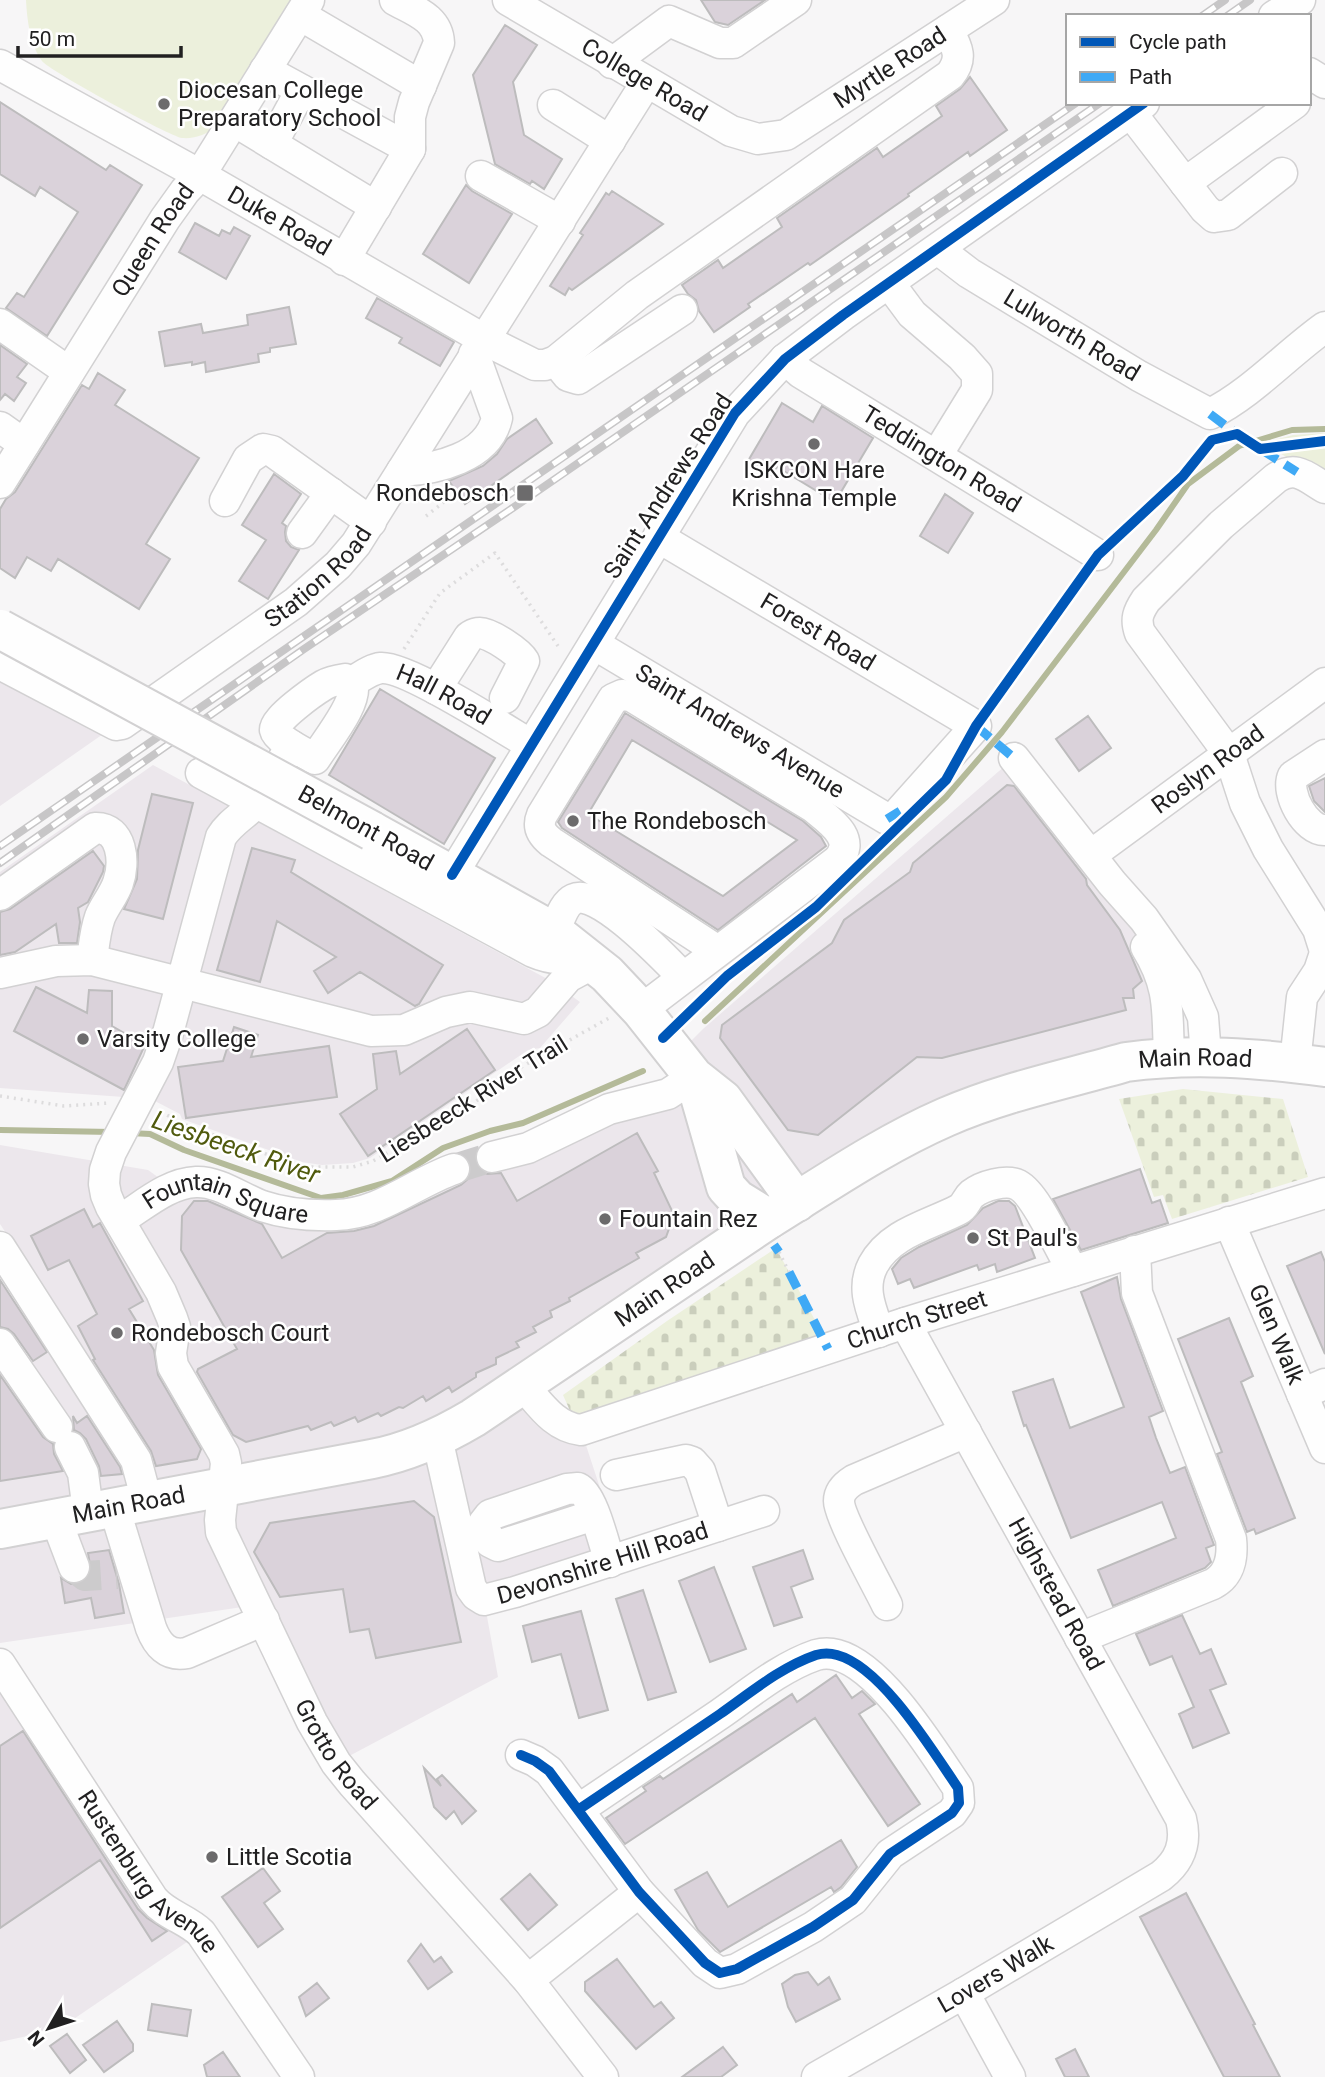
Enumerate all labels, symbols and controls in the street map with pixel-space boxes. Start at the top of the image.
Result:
scale bar [18,14,180,58]
legend [1066,14,1311,105]
street label: Myrtle Road [828,21,951,114]
text: 50 m [28,27,75,51]
text: Cycle path [1129,30,1227,54]
street label: College Road [576,32,712,128]
text: Path [1129,65,1172,89]
place label: Diocesan College Preparatory School [178,76,381,132]
marker: Diocesan College Preparatory School [156,96,172,112]
street label: Queen Road [106,178,200,302]
street label: Duke Road [223,180,336,262]
street label: Lulworth Road [999,283,1145,387]
street label: Saint Andrews Road [598,388,738,584]
street label: Teddington Road [857,400,1026,518]
marker: ISKCON Hare Krishna Temple [806,436,822,452]
place label: ISKCON Hare Krishna Temple [731,456,897,512]
place label: Rondebosch [376,479,509,507]
marker: Rondebosch [515,483,535,503]
street label: Station Road [259,521,378,634]
street label: Forest Road [755,587,880,677]
street label: Hall Road [392,658,496,731]
street label: Saint Andrews Avenue [630,658,849,804]
street label: Roslyn Road [1146,719,1269,820]
street label: Belmont Road [293,779,439,877]
place label: The Rondebosch [587,807,767,835]
marker: The Rondebosch [565,813,581,829]
place label: Varsity College [97,1025,256,1053]
street label: Liesbeeck River Trail [373,1029,573,1169]
marker: Varsity College [75,1031,91,1047]
street label: Main Road [1137,1043,1253,1074]
water label: Liesbeeck River [148,1104,325,1190]
street label: Fountain Square [137,1168,309,1229]
place label: Fountain Rez [619,1205,758,1233]
marker: Fountain Rez [597,1211,613,1227]
place label: St Paul's [987,1224,1078,1252]
marker: St Paul's [965,1230,981,1246]
street label: Main Road [609,1246,720,1333]
street label: Glen Walk [1243,1280,1311,1389]
street label: Church Street [843,1284,990,1355]
place label: Rondebosch Court [131,1319,330,1347]
marker: Rondebosch Court [109,1325,125,1341]
street label: Main Road [70,1480,187,1529]
street label: Highstead Road [1002,1513,1110,1675]
street label: Devonshire Hill Road [494,1516,712,1610]
street label: Grotto Road [289,1694,383,1816]
street label: Rustenburg Avenue [72,1785,224,1958]
place label: Little Scotia [226,1843,352,1871]
marker: Little Scotia [204,1849,220,1865]
street label: Lovers Walk [933,1929,1059,2019]
north arrow [14,1993,84,2063]
text: N [23,2026,49,2051]

